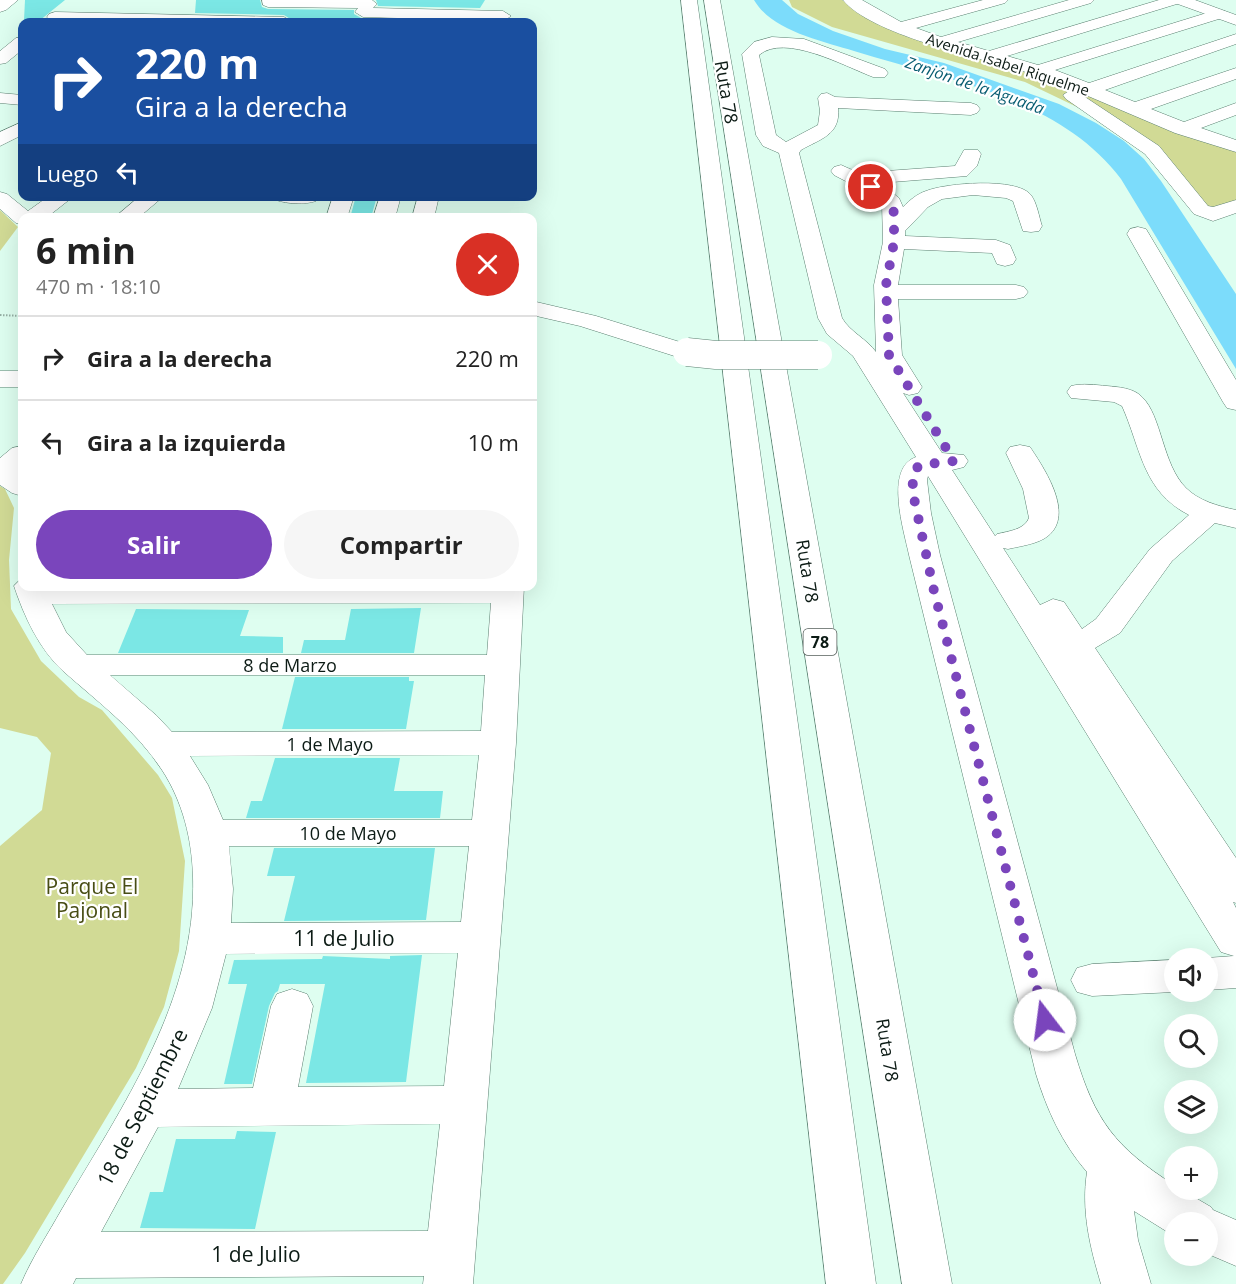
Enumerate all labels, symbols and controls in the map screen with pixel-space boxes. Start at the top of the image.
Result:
street label: Avenida Isabel Riquelme [924,28,1092,100]
text: 220 m [135,34,259,91]
icon: right [36,42,114,120]
water label: Zanjón de la Aguada [902,51,1047,119]
street label: Ruta 78 [710,58,744,126]
text: Gira a la derecha [135,88,348,125]
icon: left [111,156,144,189]
text: Luego [36,158,99,188]
pin [845,161,896,212]
icon: arrive [854,170,887,203]
text: 6 min [36,226,136,275]
button: close [456,233,519,296]
text: 470 m · 18:10 [36,273,161,300]
icon: right [36,342,69,375]
text: Gira a la derecha [87,343,272,373]
text: 220 m [455,343,519,373]
icon: left [36,426,69,459]
text: Gira a la izquierda [87,427,286,457]
text: 10 m [468,427,519,457]
button: Salir [36,510,272,579]
button: Compartir [284,510,519,579]
street label: Ruta 78 [791,538,825,604]
road number: 78 [804,629,836,655]
street label: 8 de Marzo [243,653,337,677]
street label: 1 de Mayo [287,732,373,756]
street label: 10 de Mayo [299,821,397,845]
park label: Parque El Pajonal [46,872,138,924]
street label: 11 de Julio [293,924,395,952]
map controls [1164,948,1218,1266]
button: sound [1164,948,1218,1002]
position arrow [1013,988,1077,1052]
button: search [1164,1014,1218,1068]
street label: Ruta 78 [871,1017,905,1083]
street label: 18 de Septiembre [90,1024,194,1190]
button: layers [1164,1080,1218,1134]
button: + [1164,1146,1218,1200]
button: − [1164,1212,1218,1266]
street label: 1 de Julio [211,1240,301,1268]

